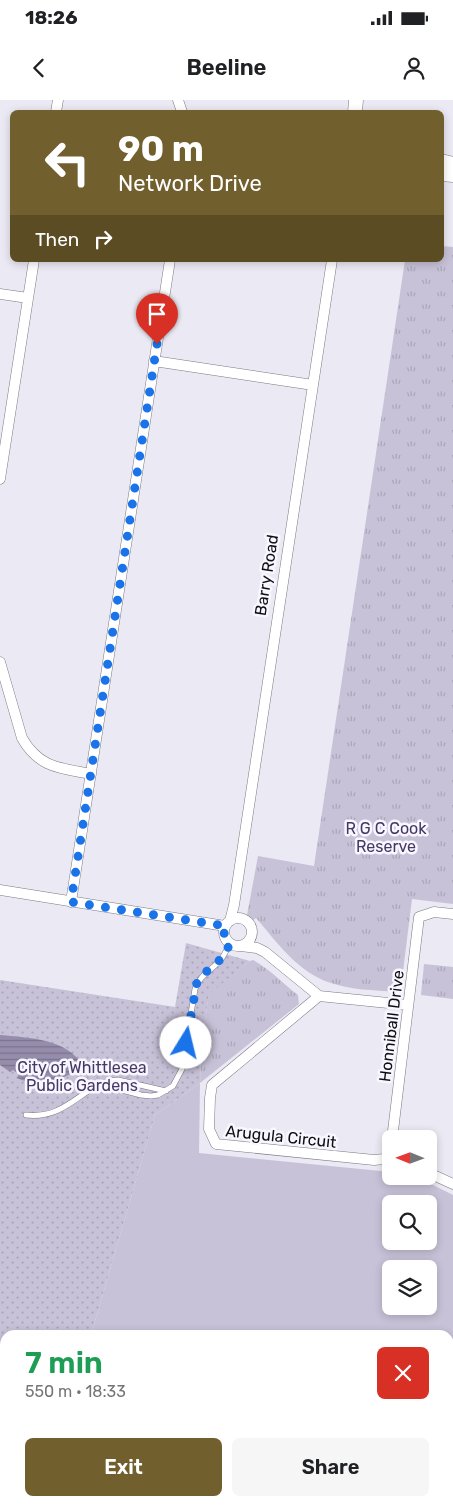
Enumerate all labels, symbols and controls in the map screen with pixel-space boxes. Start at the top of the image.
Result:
text: 18:26 [25,6,78,29]
icon: back [25,54,53,82]
text: Beeline [187,54,266,81]
icon: person [400,54,428,82]
text: 90 m [118,128,204,170]
icon: left [35,130,100,195]
text: Network Drive [118,170,262,197]
icon: right [89,225,117,253]
text: Then [35,228,79,251]
pin [136,293,178,344]
icon: arrive [143,300,171,328]
street label: Barry Road [251,533,282,617]
park label: R G C Cook Reserve [345,819,427,856]
street label: Honniball Drive [375,969,408,1083]
position arrow [159,1016,211,1068]
park label: City of Whittlesea Public Gardens [17,1058,147,1095]
street label: Arugula Circuit [225,1121,337,1152]
north arrow [382,1130,438,1185]
map controls [382,1130,437,1315]
button: search [382,1195,437,1250]
button: layers [382,1260,437,1315]
text: 7 min [25,1345,103,1381]
button: close [377,1347,429,1399]
text: 550 m · 18:33 [25,1382,126,1401]
button: Exit [25,1438,222,1496]
button: Share [232,1438,429,1496]

